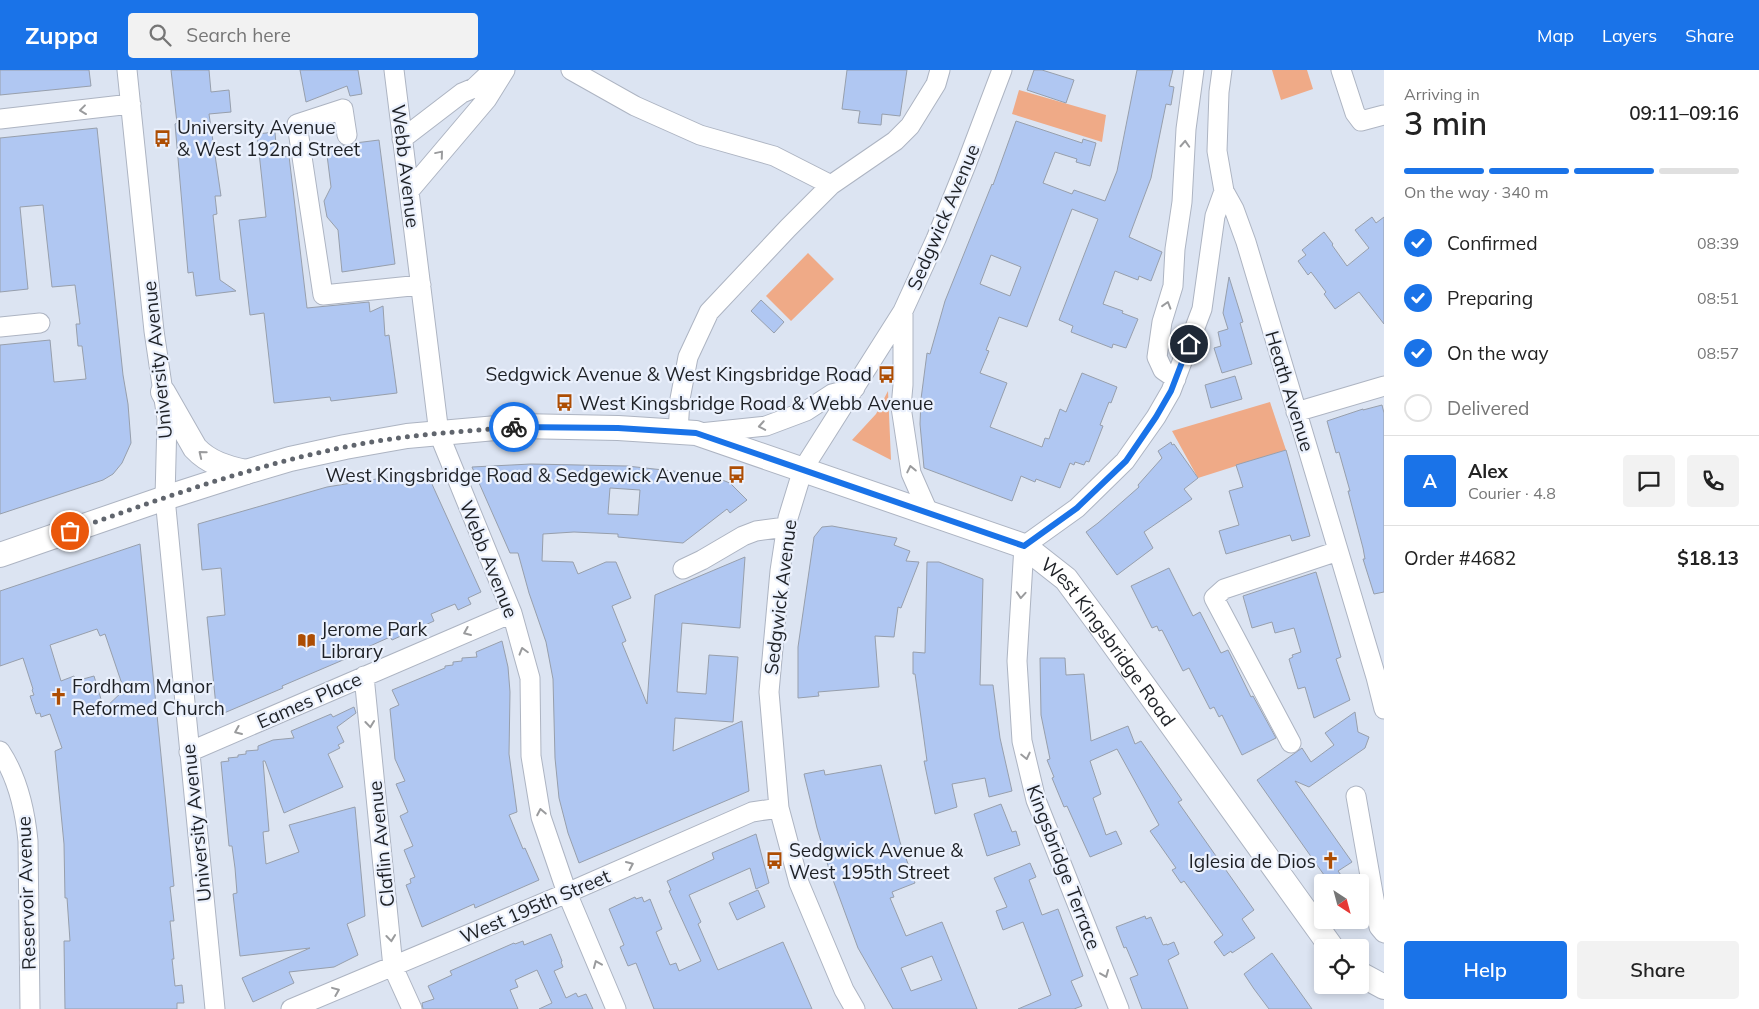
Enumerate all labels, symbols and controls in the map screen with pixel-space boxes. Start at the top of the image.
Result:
search box [128,13,478,58]
text: Zuppa [25,20,98,50]
icon: search [146,21,174,49]
text: Search here [186,23,291,47]
text: Map [1537,24,1574,47]
text: Layers [1602,24,1657,47]
text: Share [1685,24,1734,47]
text: Arriving in [1404,84,1480,104]
text: 09:11–09:16 [1629,101,1739,125]
street label: Webb Avenue [387,103,425,229]
text: 3 min [1404,103,1487,143]
one-way arrow [78,104,86,115]
place label: University Avenue & West 192nd Street [177,115,361,161]
bus stop icon: University Avenue & West 192nd Street [153,128,173,148]
street label: Sedgwick Avenue [901,140,985,294]
one-way arrow [1180,140,1191,148]
one-way arrow [435,150,444,159]
text: On the way · 340 m [1404,182,1549,202]
icon: check [1404,229,1432,257]
text: Confirmed [1447,231,1538,255]
text: 08:39 [1697,233,1739,253]
street label: University Avenue [137,280,177,440]
icon: check [1404,284,1432,312]
text: Preparing [1447,286,1533,310]
text: 08:51 [1697,288,1739,308]
one-way arrow [1162,301,1172,310]
pin [1168,323,1210,365]
street label: Heath Avenue [1260,328,1320,454]
icon: home [1175,330,1203,358]
icon: check [1404,339,1432,367]
text: On the way [1447,341,1549,365]
text: 08:57 [1697,343,1739,363]
place label: Sedgwick Avenue & West Kingsbridge Road [486,362,872,386]
bus stop icon: Sedgwick Avenue & West Kingsbridge Road [876,364,896,384]
place label: West Kingsbridge Road & Webb Avenue [579,391,933,415]
bus stop icon: West Kingsbridge Road & Webb Avenue [555,393,575,413]
text: Delivered [1447,396,1529,420]
courier [489,402,539,452]
icon: bike [500,413,528,441]
one-way arrow [758,420,767,430]
one-way arrow [199,451,208,459]
button: chat [1623,455,1675,507]
button: phone [1687,455,1739,507]
text: Alex [1468,459,1508,483]
place label: West Kingsbridge Road & Sedgewick Avenue [325,463,722,487]
one-way arrow [906,464,917,473]
bus stop icon: West Kingsbridge Road & Sedgewick Avenue [726,465,746,485]
text: A [1423,469,1437,493]
text: Courier · 4.8 [1468,483,1556,503]
street label: Webb Avenue [455,497,523,621]
pin [49,510,91,552]
icon: bag [56,517,84,545]
street label: Sedgwick Avenue [759,518,801,676]
text: Order #4682 [1404,546,1516,570]
text: $18.13 [1677,546,1739,570]
street label: West Kingsbridge Road [1036,552,1181,731]
one-way arrow [1016,591,1027,599]
place label: Jerome Park Library [321,617,427,663]
one-way arrow [463,625,472,636]
library icon: Jerome Park Library [297,630,317,650]
one-way arrow [518,648,528,656]
street label: Eames Place [253,666,365,734]
place label: Fordham Manor Reformed Church [72,674,225,720]
church icon: Fordham Manor Reformed Church [48,687,68,707]
one-way arrow [364,721,375,729]
one-way arrow [234,725,243,736]
street label: University Avenue [176,743,216,903]
one-way arrow [1020,752,1031,761]
street label: Claflin Avenue [362,780,400,908]
street label: Kingsbridge Terrace [1022,781,1106,953]
one-way arrow [536,808,546,816]
street label: Reservoir Avenue [11,816,41,970]
place label: Sedgwick Avenue & West 195th Street [789,838,964,884]
place label: Iglesia de Dios [1189,849,1316,873]
bus stop icon: Sedgwick Avenue & West 195th Street [765,851,785,871]
church icon: Iglesia de Dios [1320,851,1340,871]
one-way arrow [625,861,634,872]
street label: West 195th Street [456,863,614,948]
north arrow [1314,874,1369,929]
map controls [1314,874,1369,994]
one-way arrow [385,935,396,943]
button: locate [1314,939,1369,994]
button: Help [1404,941,1567,999]
button: Share [1577,941,1739,999]
one-way arrow [592,960,603,969]
one-way arrow [1099,969,1110,978]
one-way arrow [331,986,340,997]

